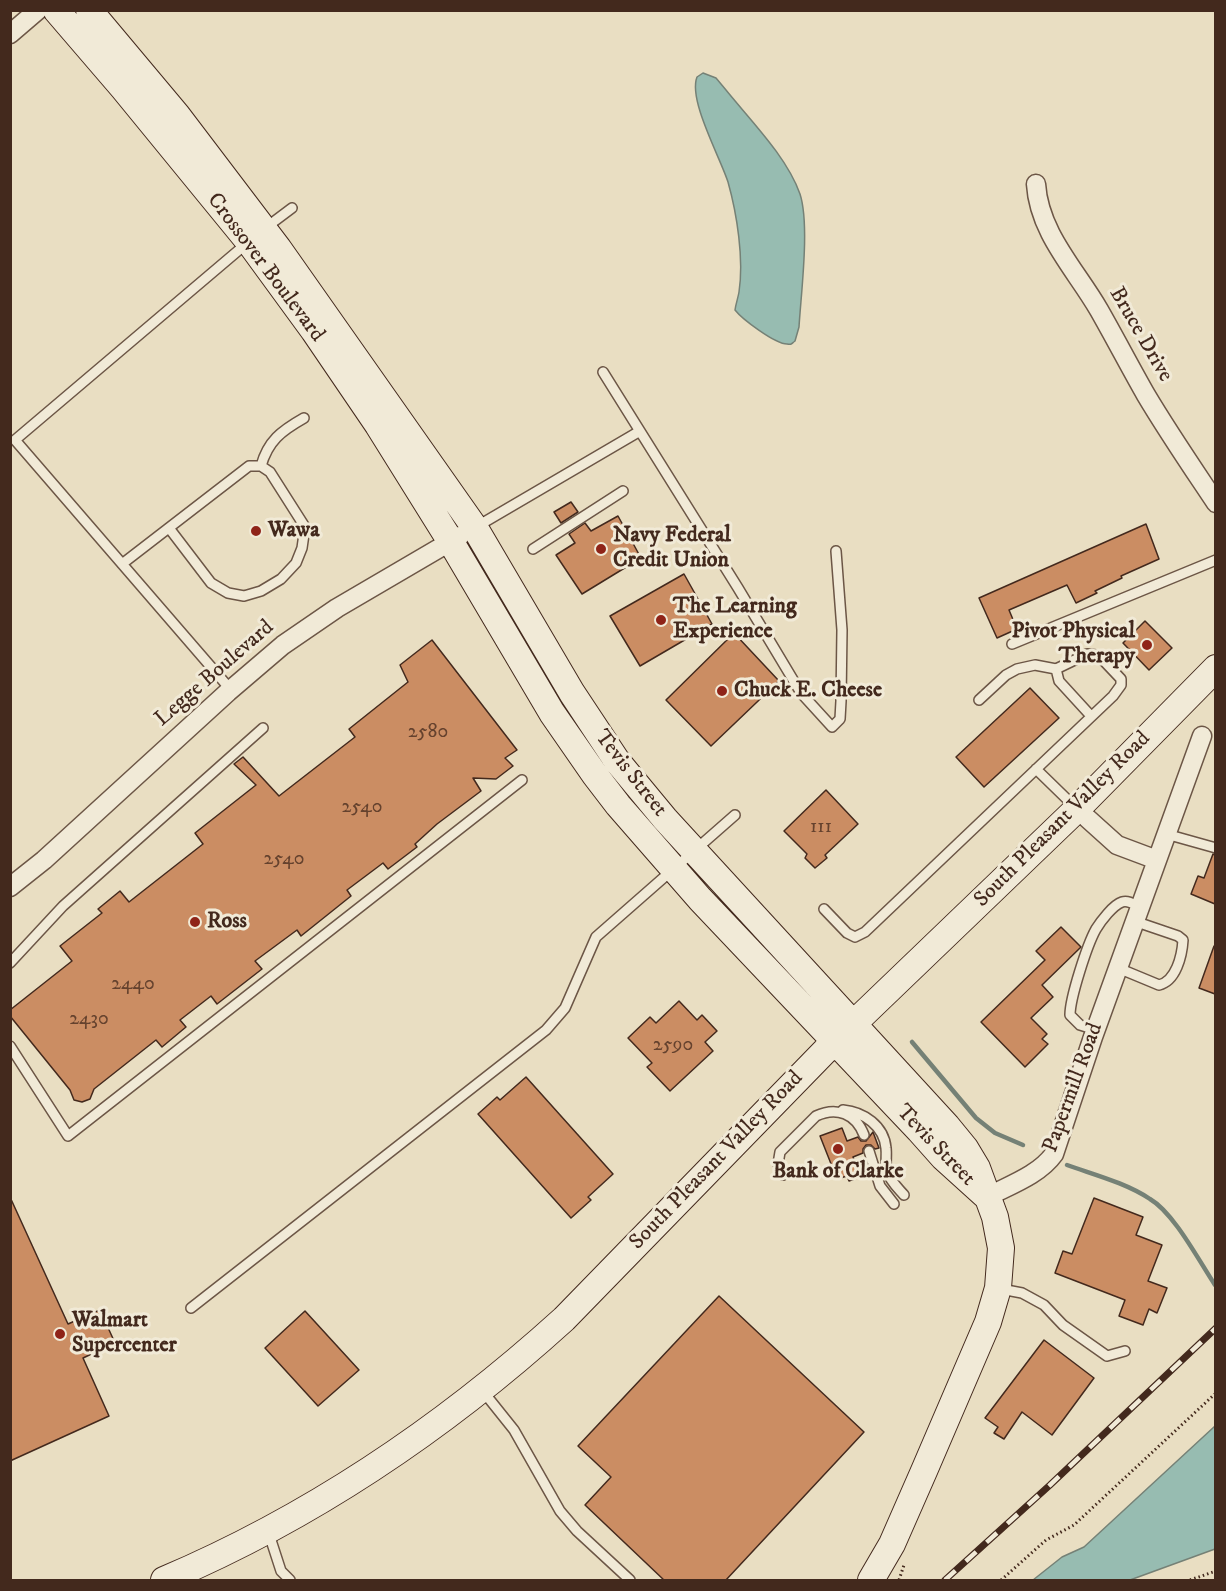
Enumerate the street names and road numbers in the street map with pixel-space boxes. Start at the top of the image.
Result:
street label: Crossover Boulevard [200,188,330,348]
street label: Bruce Drive [1102,283,1178,387]
street label: Legge Boulevard [150,615,280,733]
street label: Tevis Street [588,725,672,823]
street label: South Pleasant Valley Road [969,726,1157,914]
street label: Papermill Road [1038,1020,1110,1156]
street label: South Pleasant Valley Road [625,1066,809,1256]
street label: Tevis Street [890,1100,980,1192]

